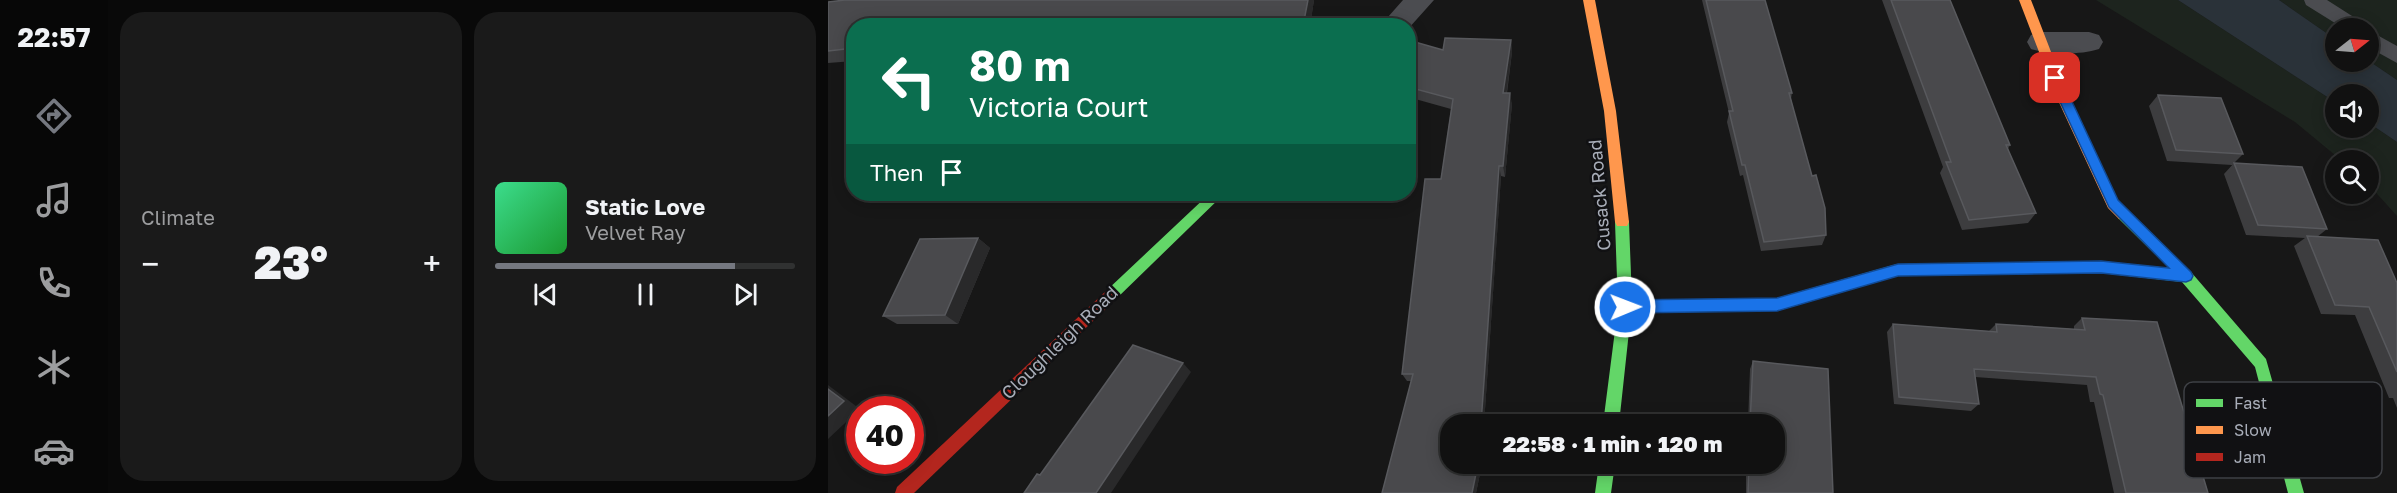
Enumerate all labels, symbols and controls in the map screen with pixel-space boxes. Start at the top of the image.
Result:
north arrow [2325,18,2379,72]
map controls [2325,18,2379,204]
text: 22:57 [18,21,90,53]
text: 80 m [969,40,1070,90]
icon: left [870,42,948,120]
pin [2029,52,2080,103]
icon: arrive [2038,61,2071,94]
button: sound [2325,84,2379,138]
text: Victoria Court [969,91,1149,123]
icon: directions [33,95,75,137]
street label: Cusack Road [1583,139,1615,252]
button: search [2325,150,2379,204]
icon: arrive [935,156,968,189]
text: Then [870,159,923,186]
icon: music [33,179,75,221]
text: Static Love [585,193,705,220]
text: Climate [141,205,215,229]
text: Velvet Ray [585,220,686,244]
text: 23° [254,235,328,289]
text: − [141,244,159,283]
text: + [423,244,441,283]
icon: phone [33,262,75,304]
position arrow [1593,275,1657,339]
icon: previous [529,278,562,311]
icon: pause [629,278,662,311]
icon: next [729,278,762,311]
street label: Cloughleigh Road [997,281,1122,403]
icon: climate [33,346,75,388]
legend [2184,382,2382,478]
text: Fast [2234,393,2267,413]
speed limit sign: 40 [846,396,924,474]
text: Slow [2234,420,2272,440]
icon: car [33,430,75,472]
text: 22:58 · 1 min · 120 m [1503,430,1722,457]
text: Jam [2234,447,2266,467]

